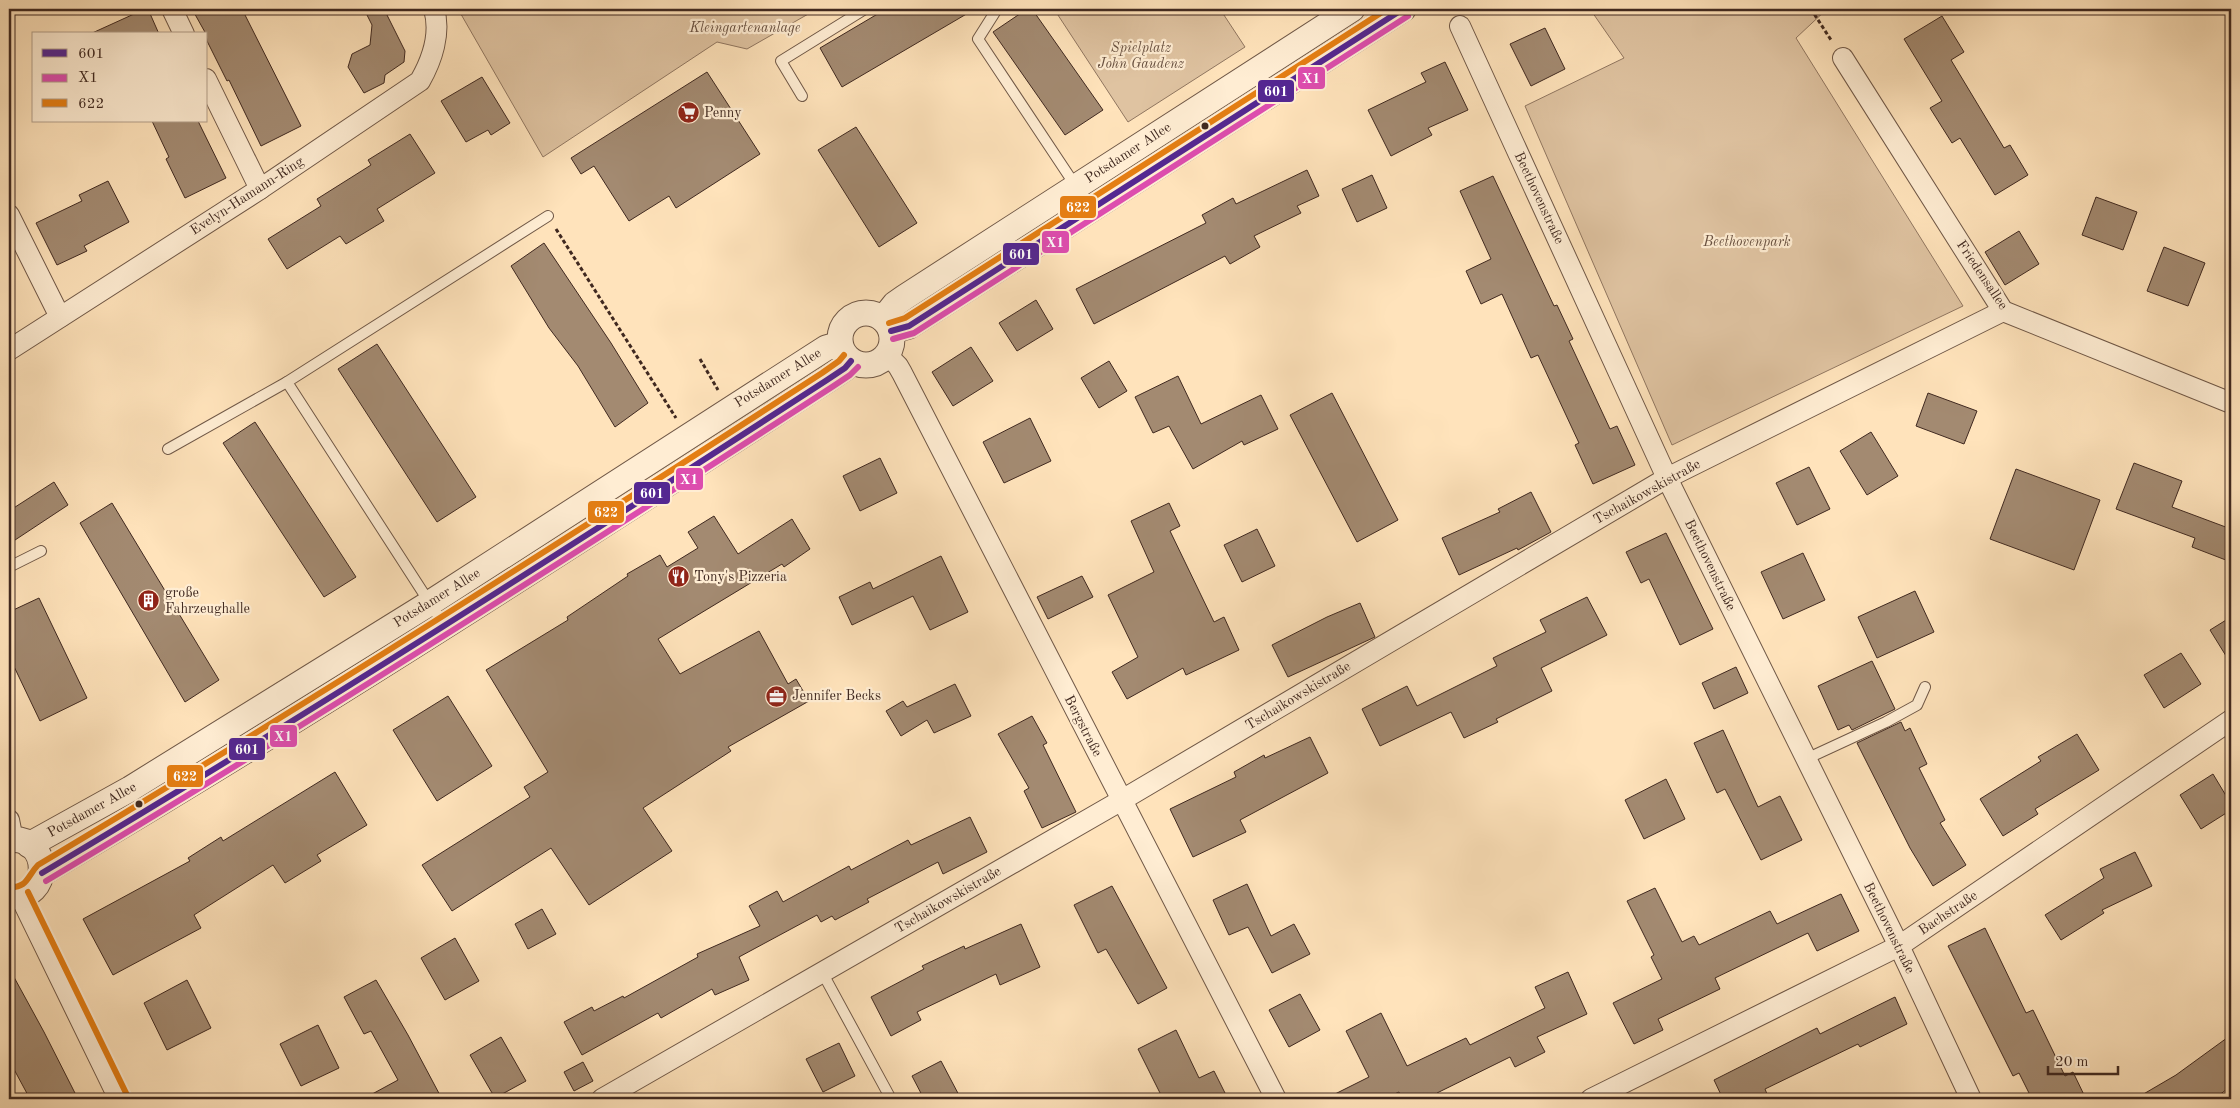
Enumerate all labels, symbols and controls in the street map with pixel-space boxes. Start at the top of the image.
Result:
park label: Kleingartenanlage [688,21,801,36]
legend [32,32,208,122]
park label: Spielplatz John Gaudenz [1098,41,1184,71]
text: 601 [78,47,104,62]
line badge: X1 [1297,66,1326,90]
text: X1 [78,71,98,86]
text: X1 [1302,72,1320,86]
line badge: 601 [1257,79,1295,103]
text: 601 [1264,85,1288,99]
text: 622 [78,97,104,112]
supermarket icon: Penny [676,101,700,125]
place label: Penny [704,106,742,120]
street label: Potsdamer Allee [1083,120,1173,186]
unlabelled marker [1200,121,1210,131]
street label: Beethovenstraße [1512,150,1566,246]
street label: Evelyn-Hamann-Ring [188,154,307,238]
line badge: 622 [1059,195,1097,219]
text: 622 [1066,201,1090,215]
line badge: X1 [1041,230,1070,254]
park label: Beethovenpark [1702,235,1791,250]
text: X1 [1046,236,1064,250]
street label: Friedensallee [1954,238,2010,312]
line badge: 601 [1002,242,1040,266]
text: 601 [1009,248,1033,262]
street label: Potsdamer Allee [732,346,824,410]
street label: Tschaikowskistraße [1591,457,1703,527]
line badge: X1 [675,467,704,491]
text: X1 [680,473,698,487]
line badge: 601 [633,481,671,505]
text: 601 [640,487,664,501]
line badge: 622 [587,500,625,524]
text: 622 [594,506,618,520]
street label: Beethovenstraße [1682,517,1738,613]
restaurant icon: Tony's Pizzeria [666,565,690,589]
street label: Potsdamer Allee [391,566,483,630]
place label: Tony's Pizzeria [694,570,787,584]
place label: große Fahrzeughalle [165,586,250,616]
building icon: große Fahrzeughalle [137,589,161,613]
street label: Tschaikowskistraße [1243,659,1353,733]
office icon: Jennifer Becks [764,684,788,708]
place label: Jennifer Becks [792,689,881,703]
street label: Bergstraße [1062,693,1104,759]
line badge: X1 [269,724,298,748]
text: X1 [274,730,292,744]
line badge: 601 [228,737,266,761]
text: 601 [235,743,259,757]
line badge: 622 [166,764,204,788]
text: 622 [173,770,197,784]
street label: Potsdamer Allee [45,780,139,840]
unlabelled marker [134,799,144,809]
street label: Tschaikowskistraße [893,864,1003,936]
street label: Beethovenstraße [1861,880,1917,976]
street label: Bachstraße [1916,888,1980,938]
scale bar [2048,1043,2118,1075]
text: 20 m [2055,1055,2089,1070]

